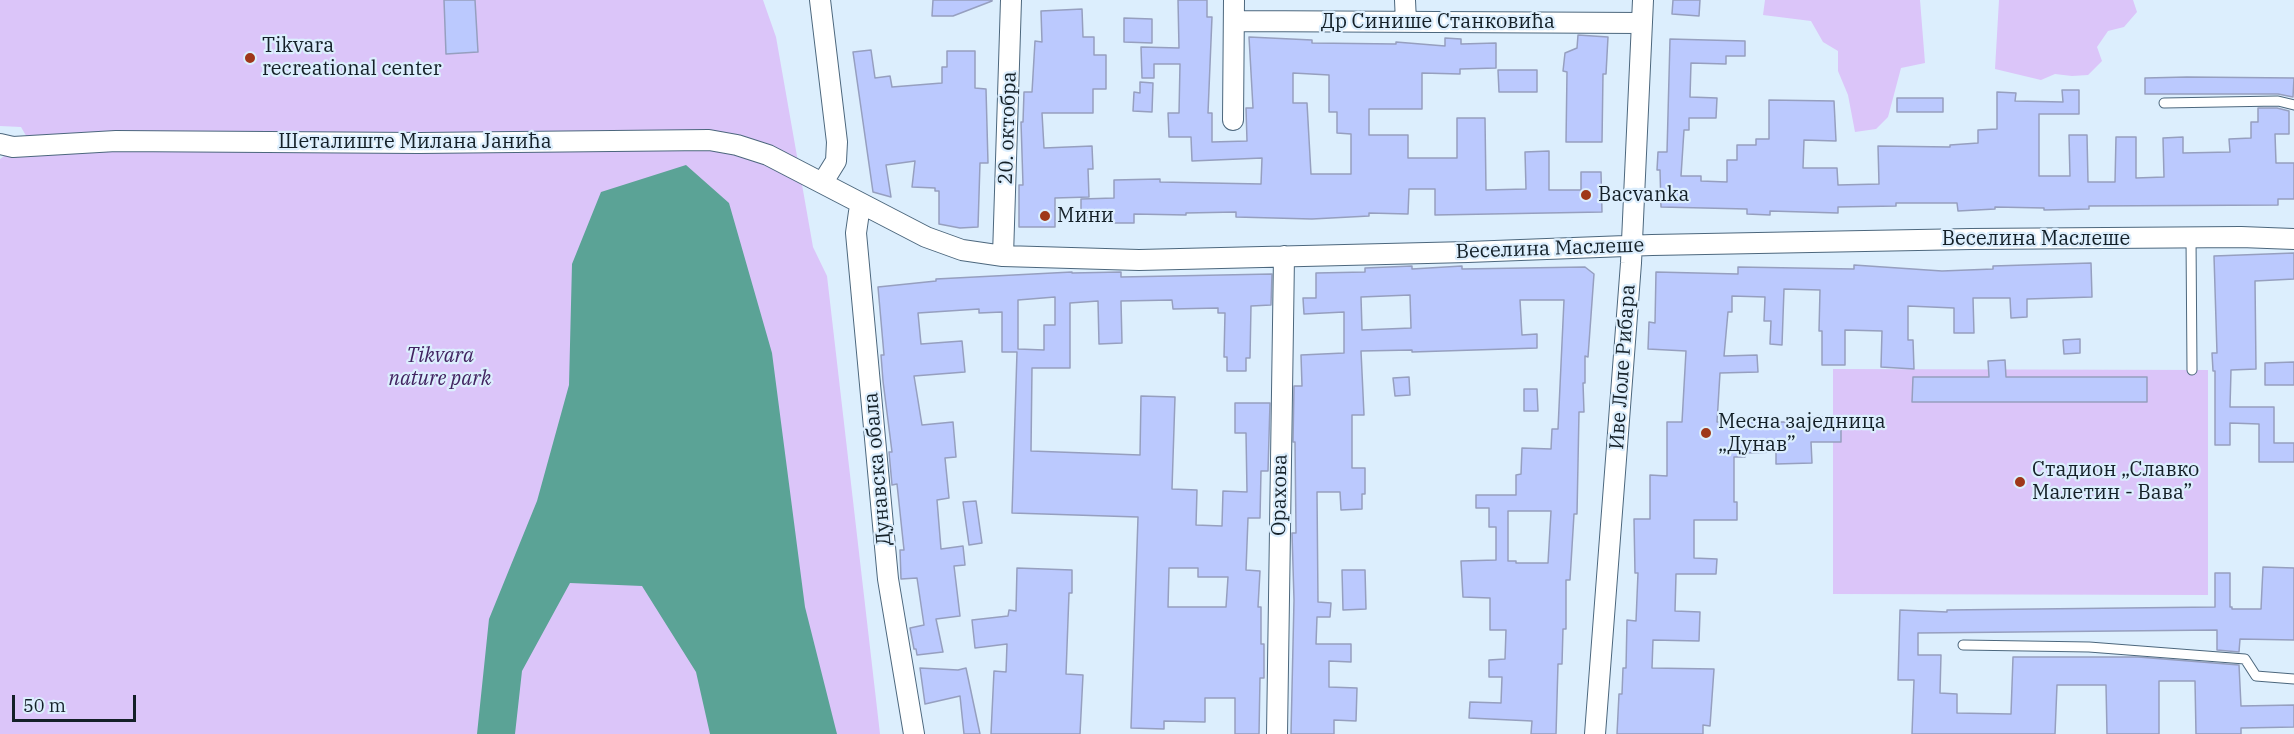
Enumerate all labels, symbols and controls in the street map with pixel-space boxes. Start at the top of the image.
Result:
street label: Др Синише Станковића [1321,10,1555,34]
place label: Tikvara recreational center [262,34,442,81]
marker: Tikvara recreational center [243,51,257,65]
street label: 20. октобра [994,71,1022,185]
street label: Шеталиште Милана Јанића [278,130,552,154]
place label: Bacvanka [1598,183,1689,207]
marker: Bacvanka [1579,188,1593,202]
place label: Мини [1057,204,1114,228]
marker: Мини [1038,209,1052,223]
street label: Веселина Маслеше [1942,227,2130,251]
street label: Веселина Маслеше [1455,234,1645,264]
street label: Иве Лоле Рибара [1605,283,1641,451]
park label: Tikvara nature park [389,344,491,391]
street label: Дунавска обала [859,391,897,547]
place label: Месна заједница „Дунав” [1718,410,1886,457]
marker: Месна заједница „Дунав” [1699,426,1713,440]
street label: Орахова [1267,454,1293,536]
place label: Стадион „Славко Малетин - Вава” [2032,458,2199,505]
marker: Стадион „Славко Малетин - Вава” [2013,475,2027,489]
scale bar [15,683,140,721]
text: 50 m [23,694,66,717]

